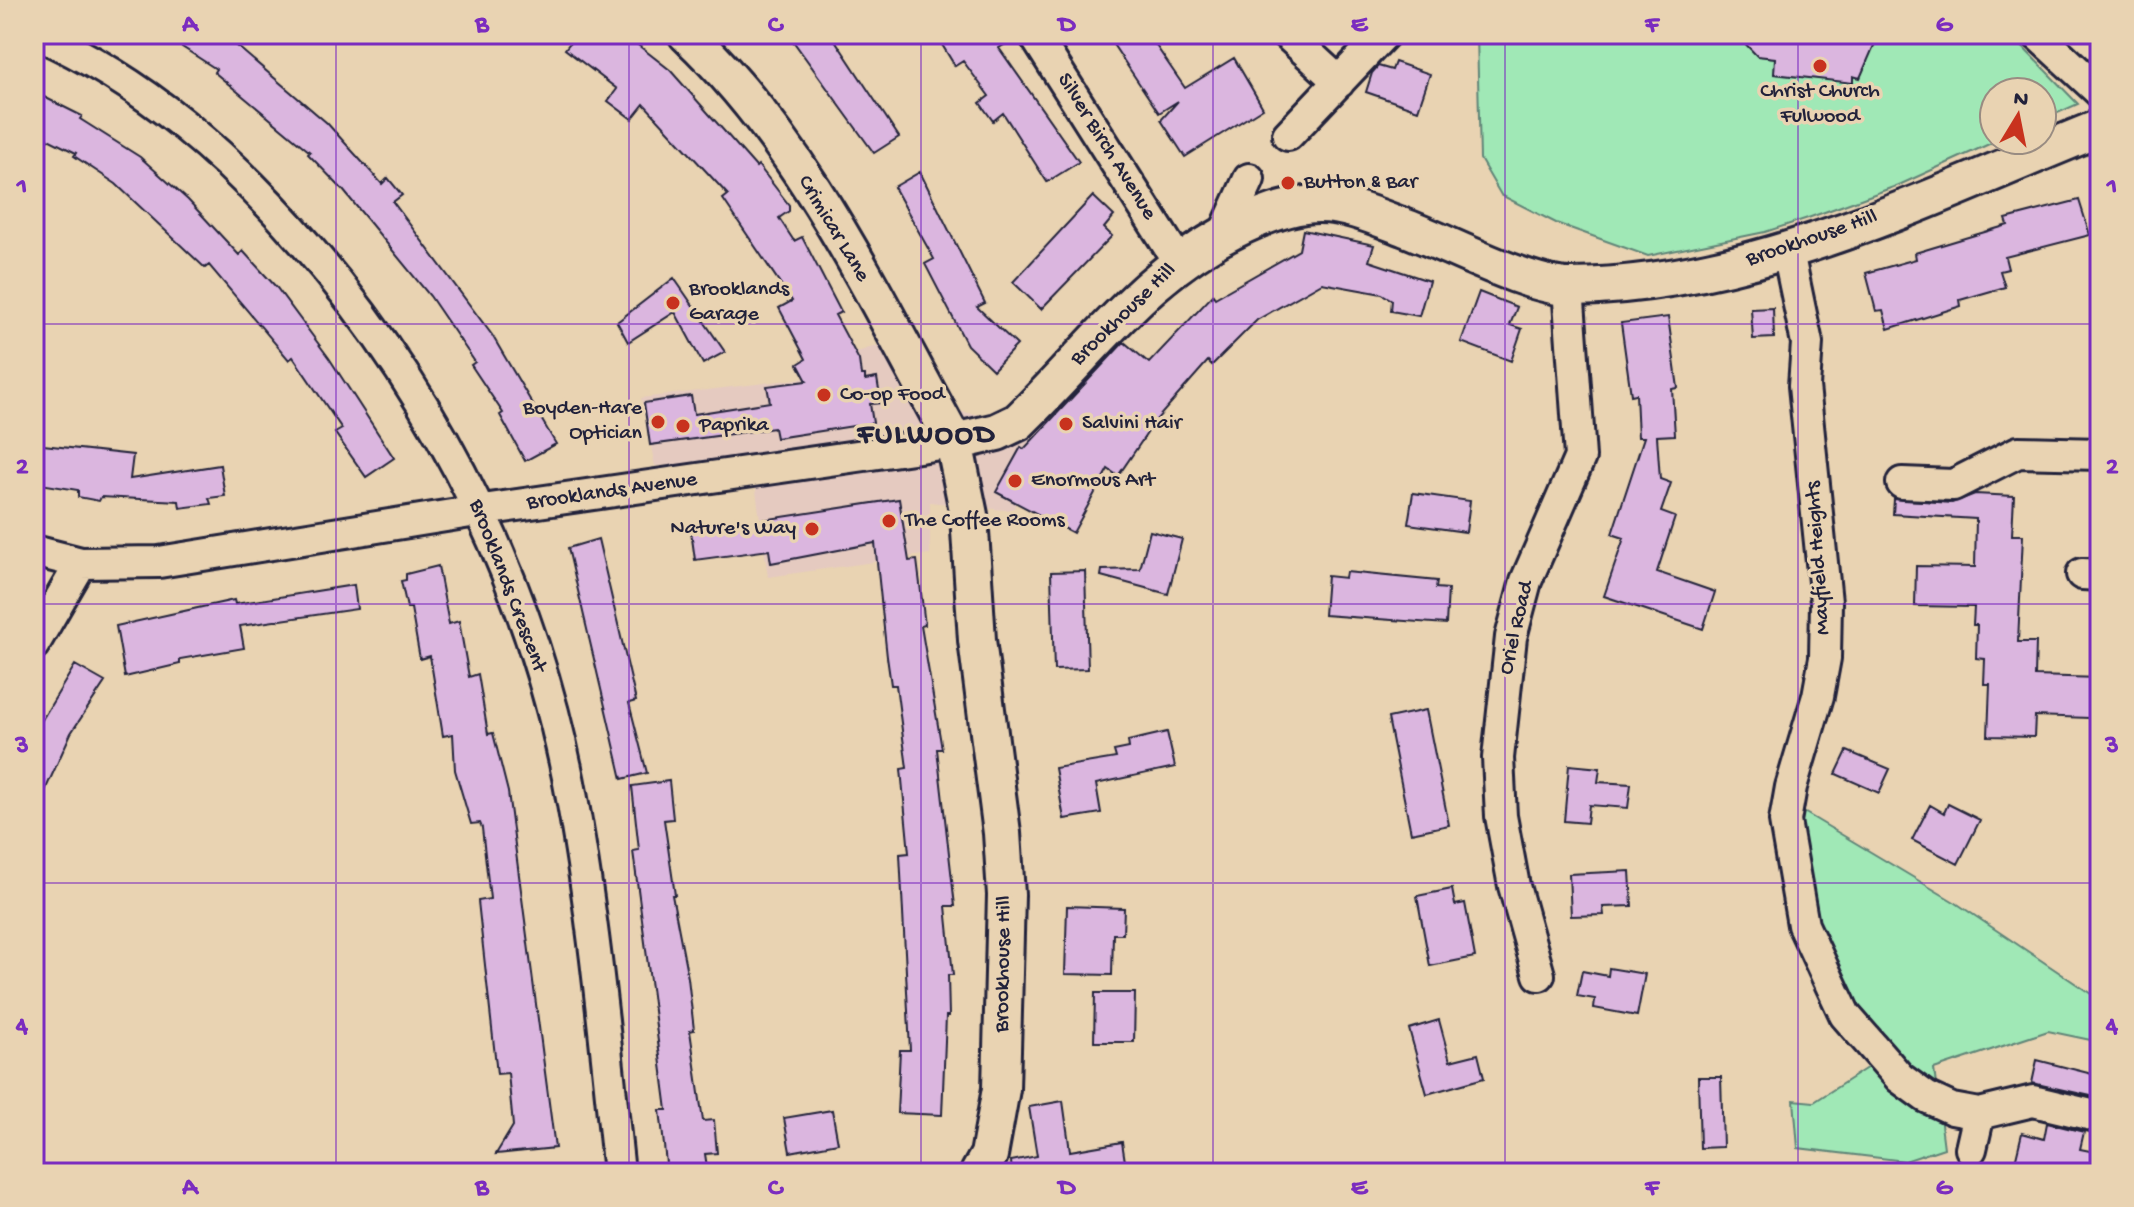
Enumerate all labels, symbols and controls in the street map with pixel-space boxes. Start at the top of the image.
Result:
text: A [181,11,199,42]
text: B [474,11,490,42]
text: C [768,11,785,42]
text: D [1057,11,1077,42]
text: E [1351,11,1369,42]
text: F [1644,11,1660,42]
text: G [1936,11,1954,42]
marker: Christ Church Fulwood [1811,57,1829,75]
street label: Silver Birch Avenue [1050,69,1162,226]
north arrow [1978,76,2058,156]
place label: Christ Church Fulwood [1760,79,1880,130]
text: N [2011,86,2030,114]
place label: Button & Bar [1303,170,1419,196]
street label: Crimicar Lane [791,171,875,288]
text: 1 [16,173,27,204]
text: 1 [2106,173,2117,204]
marker: Button & Bar [1279,174,1297,192]
street label: Brookhouse Hill [1742,204,1881,274]
street label: Brookhouse Hill [1065,258,1182,373]
place label: Brooklands Garage [688,277,790,328]
marker: Brooklands Garage [664,294,682,312]
place label: Co-op Food [840,382,947,408]
marker: Co-op Food [815,386,833,404]
place label: Boyden-Hare Optician [522,396,643,447]
place label: Salvini Hair [1082,411,1184,437]
marker: Boyden-Hare Optician [649,413,667,431]
place label: Paprika [698,413,770,439]
marker: Salvini Hair [1057,415,1075,433]
marker: Paprika [674,417,692,435]
district label: FULWOOD [857,419,996,454]
text: 2 [16,453,29,484]
text: 2 [2106,453,2119,484]
street label: Brooklands Avenue [524,467,699,517]
place label: Enormous Art [1031,468,1157,494]
marker: Enormous Art [1006,472,1024,490]
street label: Mayfield Heights [1801,479,1837,636]
street label: Brooklands Crescent [462,495,553,678]
place label: The Coffee Rooms [903,508,1066,534]
marker: The Coffee Rooms [880,512,898,530]
place label: Nature's Way [670,516,796,542]
marker: Nature's Way [803,520,821,538]
street label: Oriel Road [1494,577,1541,677]
text: 3 [14,732,29,763]
text: 3 [2104,732,2119,763]
street label: Brookhouse Hill [990,895,1018,1034]
text: 4 [15,1012,29,1043]
text: 4 [2105,1012,2119,1043]
text: A [181,1174,199,1205]
text: B [474,1174,490,1205]
text: C [768,1174,785,1205]
text: D [1057,1174,1077,1205]
text: E [1351,1174,1369,1205]
text: F [1644,1174,1660,1205]
text: G [1936,1174,1954,1205]

